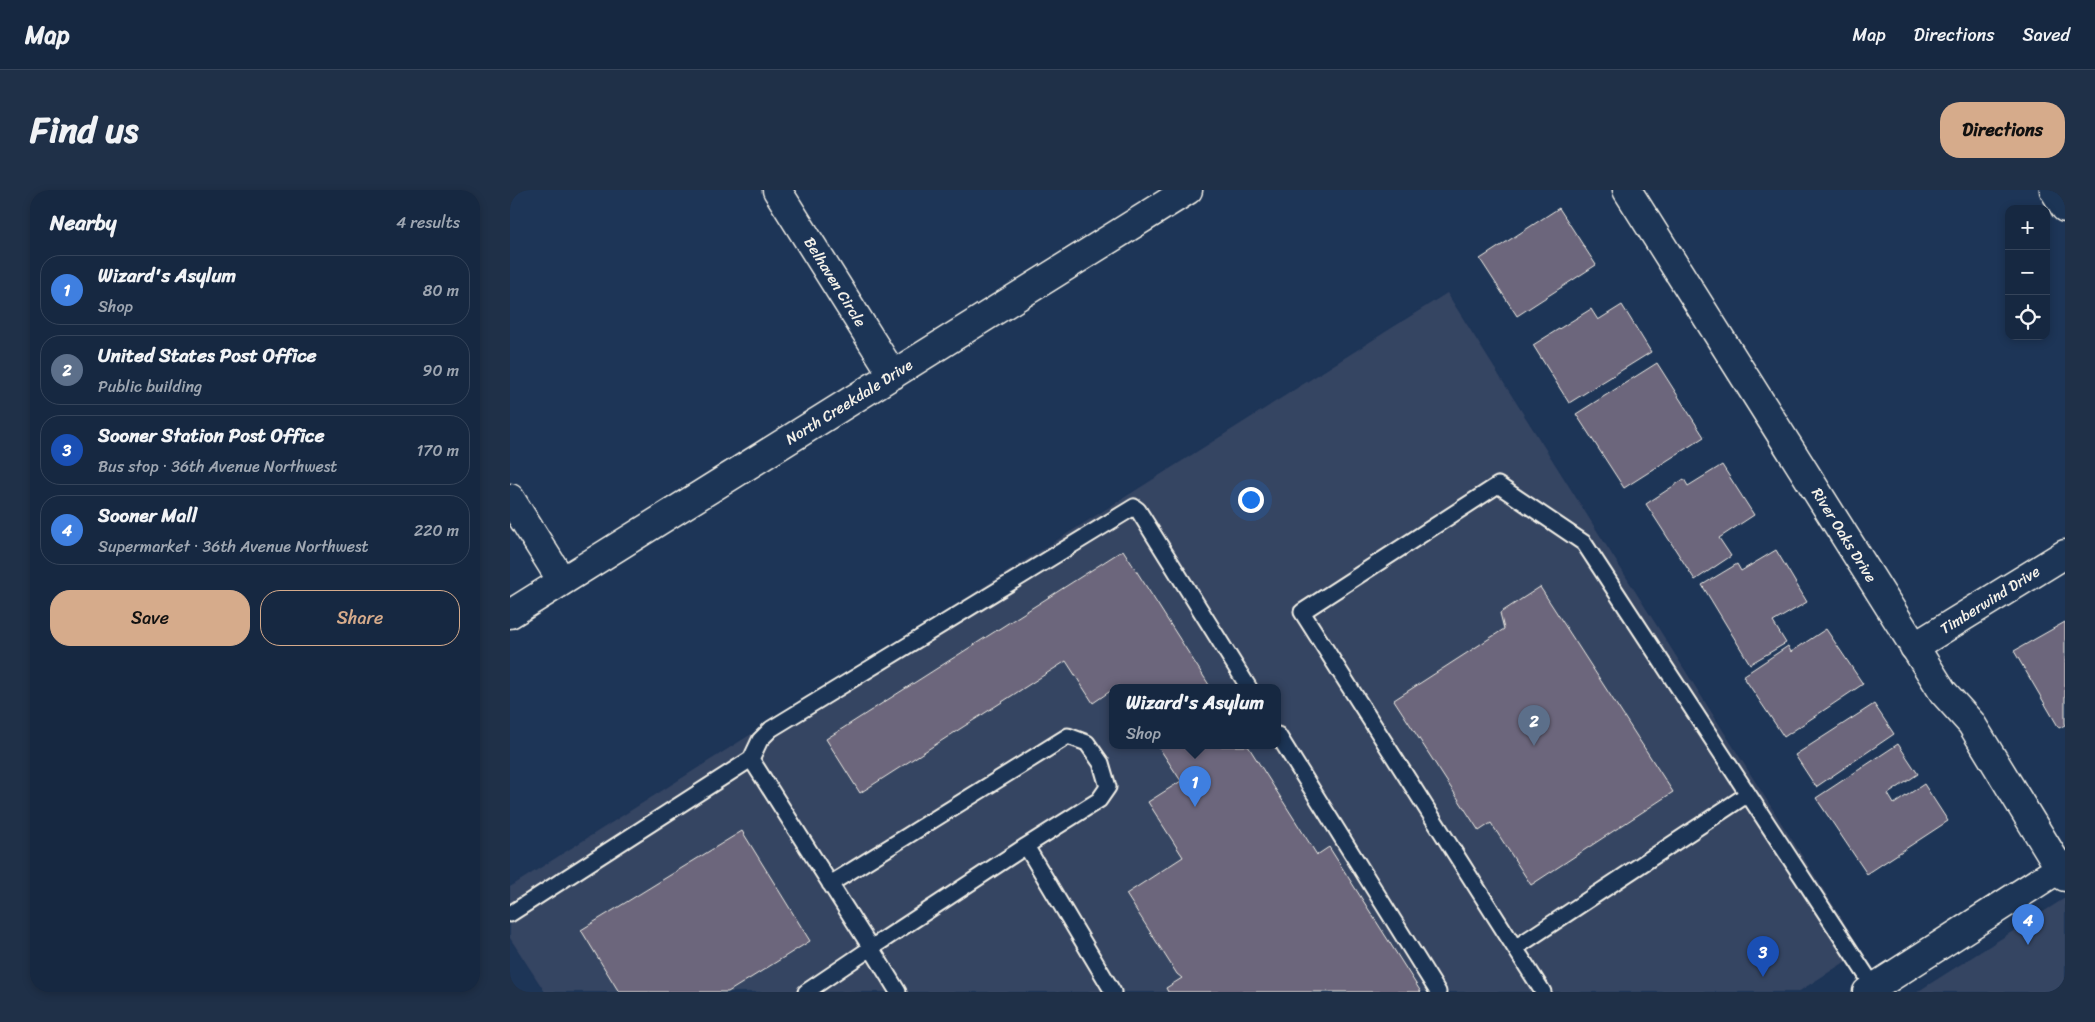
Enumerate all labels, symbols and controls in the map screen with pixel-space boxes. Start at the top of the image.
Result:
text: Map [25,14,69,56]
text: Map [1853,19,1886,51]
text: Directions [1914,19,1995,51]
text: Saved [2023,19,2070,51]
text: Find us [30,99,138,161]
button: Directions [1940,102,2065,158]
text: Nearby [50,204,116,242]
map controls [2005,205,2050,340]
button: + [2005,205,2050,250]
text: 4 results [396,208,460,237]
street label: Belhaven Circle [797,232,873,332]
button: − [2005,250,2050,295]
text: Wizard's Asylum [98,259,236,292]
text: 1 [64,276,70,305]
text: 80 m [423,276,459,305]
text: Shop [98,292,133,321]
button: locate [2005,295,2050,340]
text: United States Post Office [98,339,316,372]
street label: North Creekdale Drive [780,352,918,452]
text: 2 [62,356,72,385]
text: 90 m [423,356,459,385]
text: Public building [98,372,202,401]
text: Sooner Station Post Office [98,419,324,452]
text: 3 [63,436,71,465]
text: 170 m [416,436,459,465]
text: Bus stop · 36th Avenue Northwest [98,452,337,481]
street label: River Oaks Drive [1804,482,1884,588]
your location [1238,487,1264,513]
text: Sooner Mall [98,499,197,532]
text: 4 [62,516,72,545]
text: 220 m [414,516,459,545]
text: Supermarket · 36th Avenue Northwest [98,532,369,561]
street label: Timberwind Drive [1935,559,2046,641]
button: Save [50,590,250,646]
button: Share [260,590,460,646]
popup [1109,684,1281,749]
text: Wizard's Asylum [1126,686,1264,719]
pin: 2 [1518,705,1550,746]
text: Shop [1126,719,1161,748]
pin: 1 [1179,766,1211,807]
pin: 4 [2012,904,2044,945]
pin: 3 [1747,936,1779,977]

